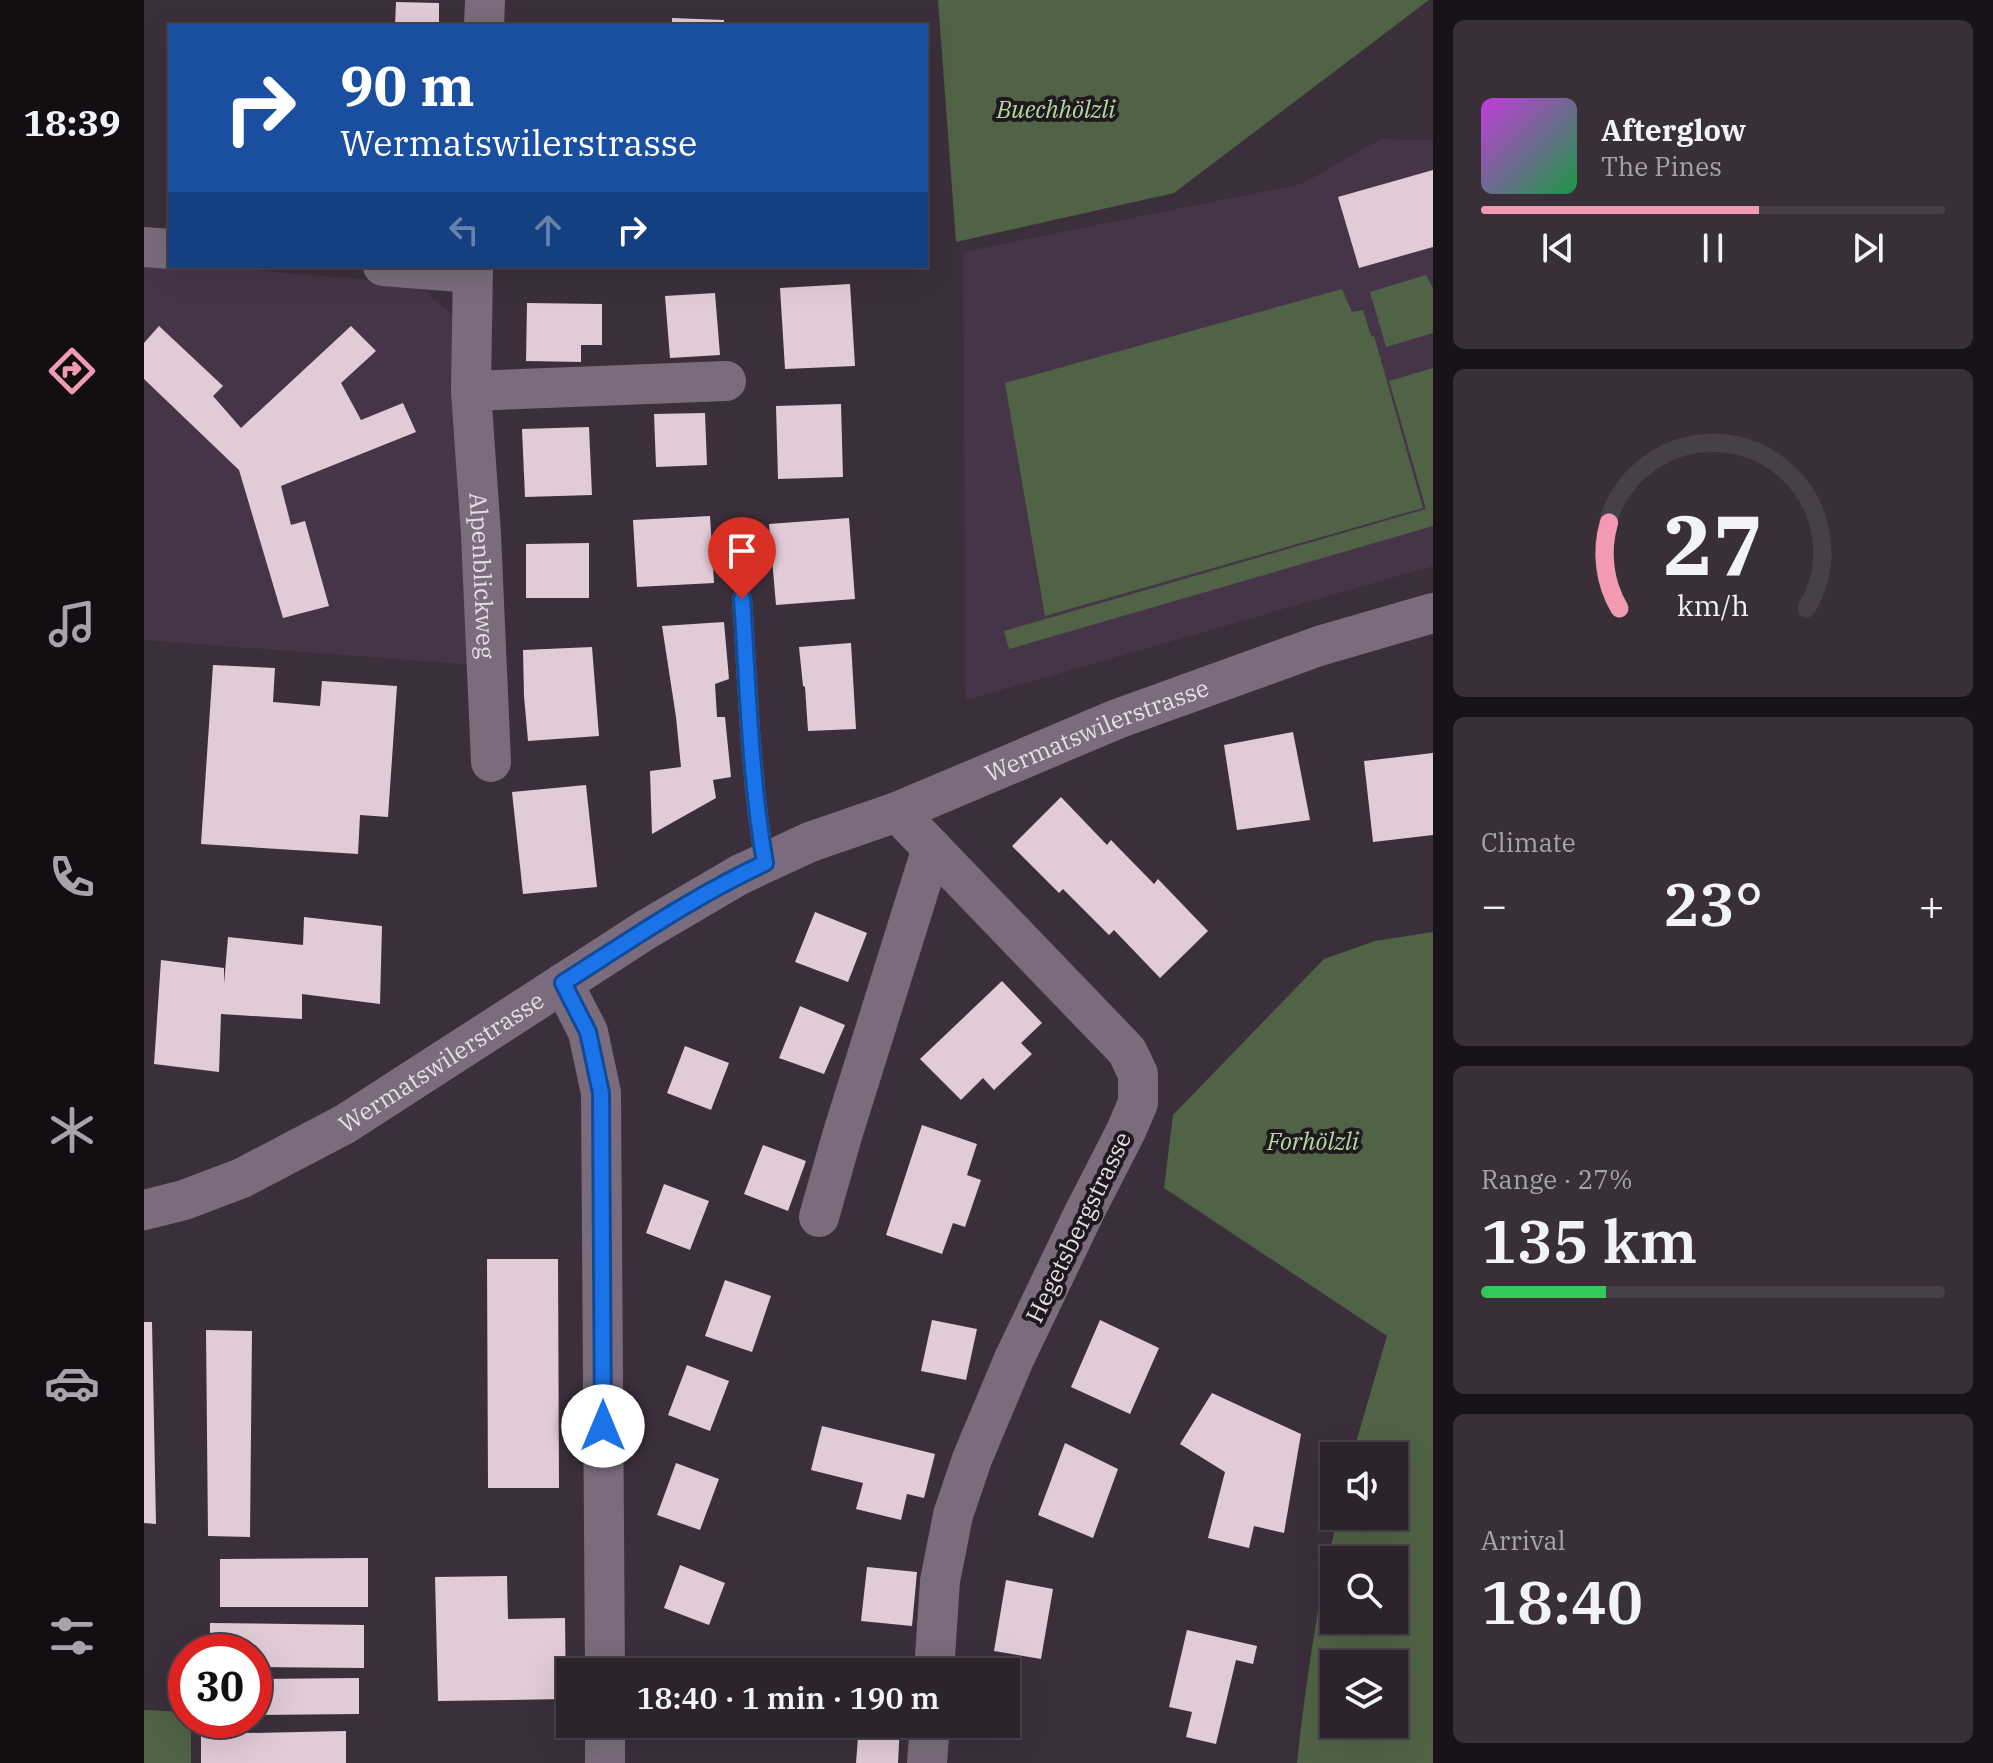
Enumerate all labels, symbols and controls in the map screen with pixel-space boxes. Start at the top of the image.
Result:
text: 90 m [340,49,475,121]
icon: right [208,56,312,160]
park label: Buechhölzli [995,93,1116,125]
text: 18:39 [23,99,121,146]
text: Afterglow [1601,110,1746,149]
text: Wermatswilerstrasse [340,119,697,166]
text: The Pines [1601,149,1722,183]
icon: left [442,208,486,252]
icon: ahead [526,208,570,252]
icon: right [610,208,654,252]
icon: previous [1536,226,1580,270]
icon: pause [1691,226,1735,270]
icon: next [1846,226,1890,270]
icon: directions [44,343,100,399]
text: 27 [1663,489,1763,597]
street label: Alpenblickweg [462,491,502,660]
pin [708,517,776,599]
icon: arrive [720,529,764,573]
text: km/h [1677,587,1749,624]
icon: music [44,596,100,652]
street label: Wermatswilerstrasse [980,671,1213,789]
text: Climate [1481,825,1576,859]
icon: phone [44,849,100,905]
text: 23° [1663,864,1763,943]
text: − [1481,876,1507,933]
text: + [1919,876,1945,933]
street label: Wermatswilerstrasse [332,984,550,1140]
icon: climate [44,1102,100,1158]
park label: Forhölzli [1266,1125,1360,1157]
street label: Hegetsbergstrasse [1018,1126,1138,1328]
text: Range · 27% [1481,1162,1633,1196]
text: 135 km [1481,1201,1697,1280]
icon: car [44,1355,100,1411]
position arrow [561,1384,645,1468]
map controls [1320,1442,1408,1738]
button: sound [1320,1442,1408,1530]
text: Arrival [1481,1523,1566,1557]
button: search [1320,1546,1408,1634]
text: 18:40 [1481,1562,1643,1641]
icon: filters [44,1608,100,1664]
speed limit sign: 30 [168,1634,272,1738]
button: layers [1320,1650,1408,1738]
text: 18:40 · 1 min · 190 m [637,1678,939,1717]

